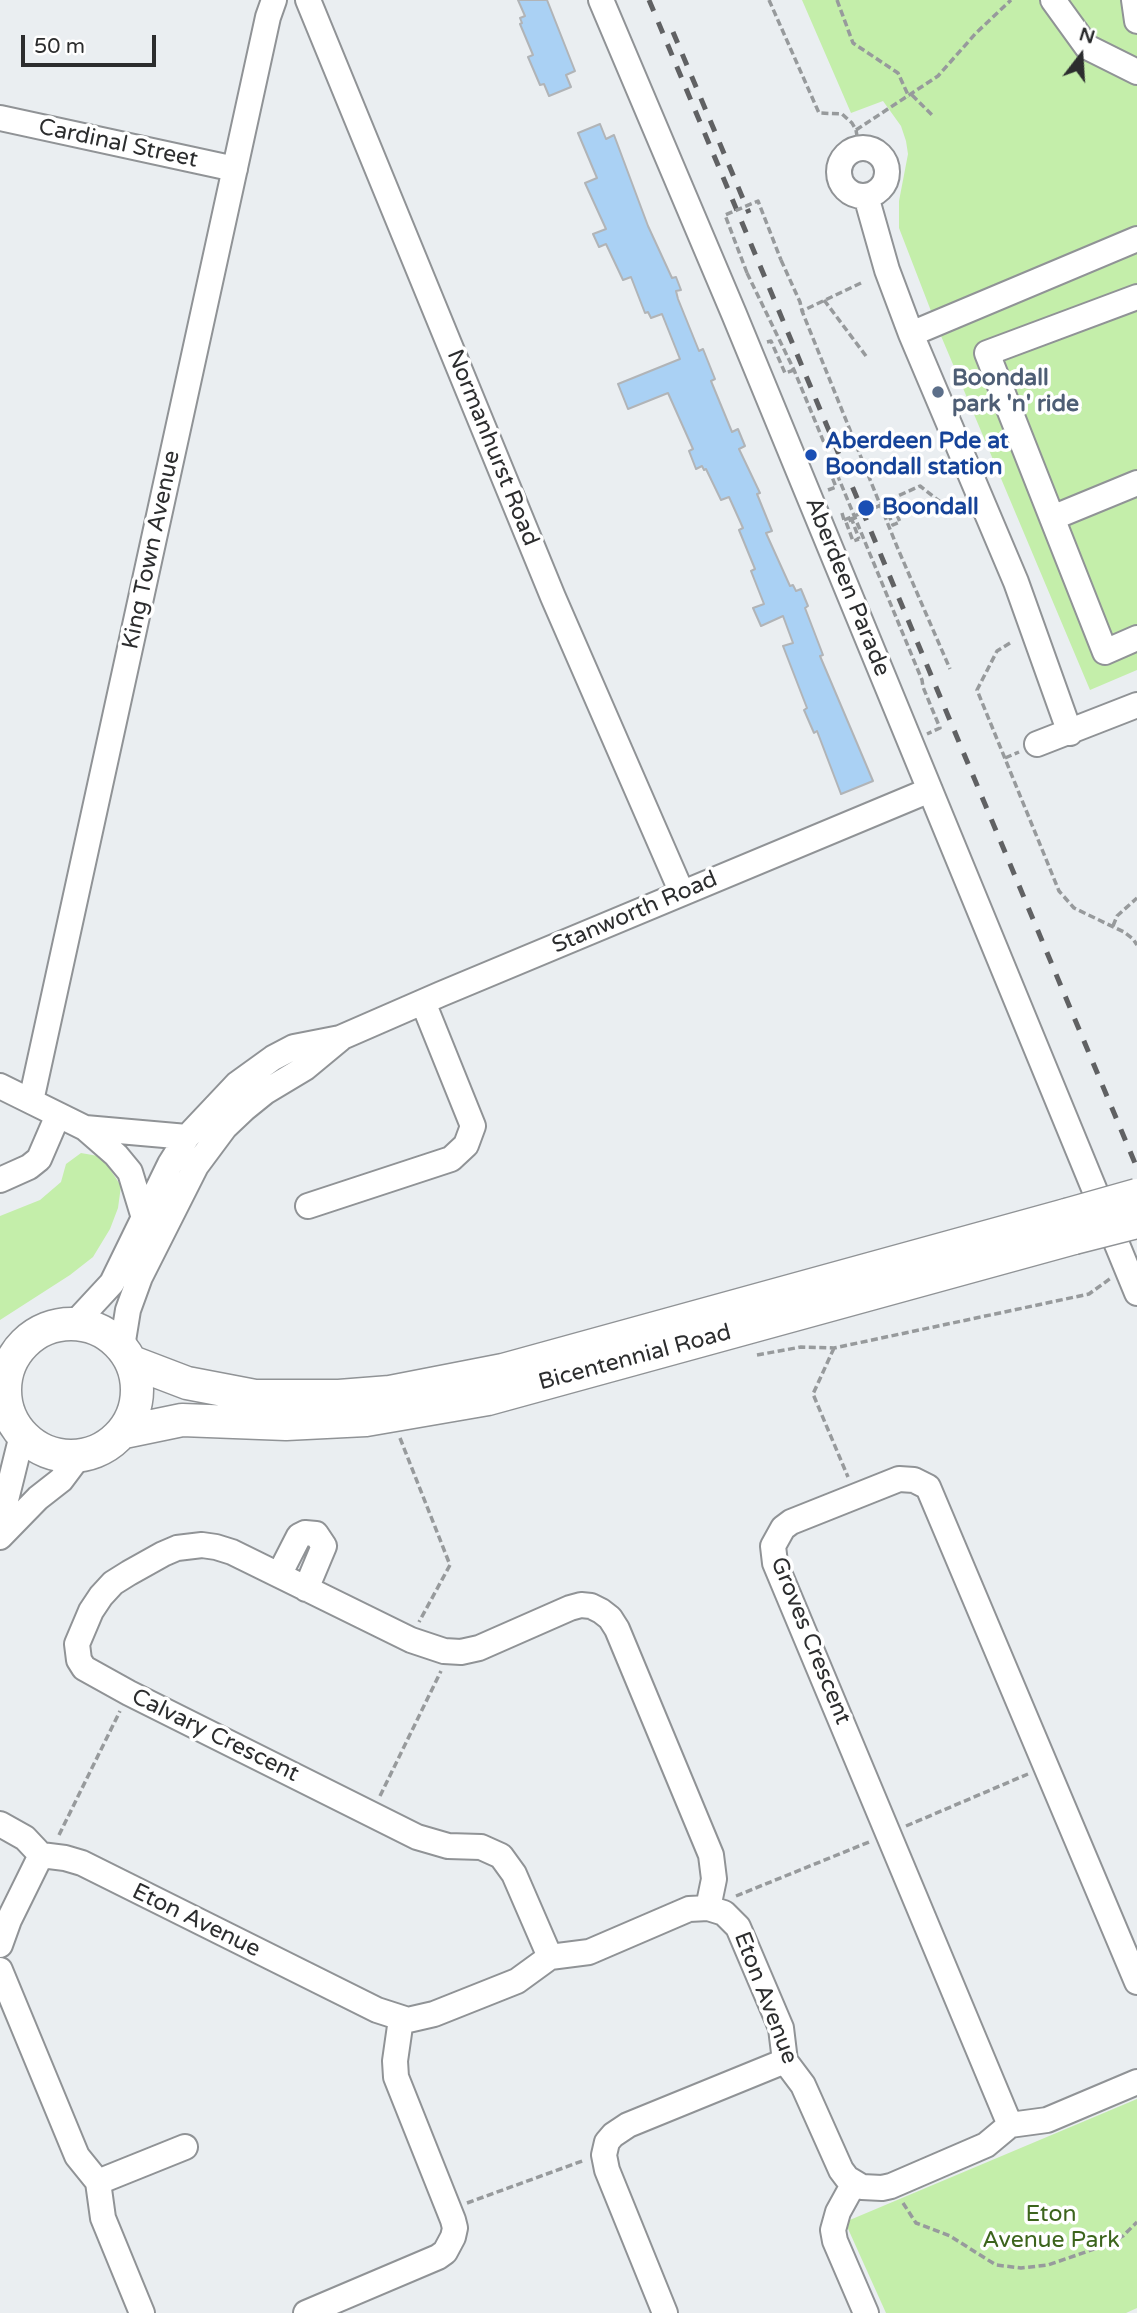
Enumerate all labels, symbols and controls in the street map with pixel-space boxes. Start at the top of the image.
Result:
scale bar [24,21,159,65]
north arrow [1046,21,1116,91]
text: N [1077,23,1098,49]
text: 50 m [34,34,85,59]
street label: Cardinal Street [36,114,200,174]
street label: Normanhurst Road [440,346,544,550]
place label: Boondall park 'n' ride [952,365,1079,419]
marker: Boondall park 'n' ride [930,384,946,400]
place label: Aberdeen Pde at Boondall station [825,428,1009,482]
marker: Aberdeen Pde at Boondall station [803,447,819,463]
street label: King Town Avenue [117,448,187,652]
street label: Aberdeen Parade [799,493,895,681]
place label: Boondall [882,494,979,522]
marker: Boondall [856,498,876,518]
street label: Stanworth Road [548,866,722,960]
street label: Bicentennial Road [536,1319,734,1397]
street label: Groves Crescent [764,1553,856,1729]
street label: Calvary Crescent [127,1684,303,1788]
street label: Eton Avenue [127,1878,265,1964]
street label: Eton Avenue [727,1928,803,2068]
park label: Eton Avenue Park [982,2201,1120,2255]

